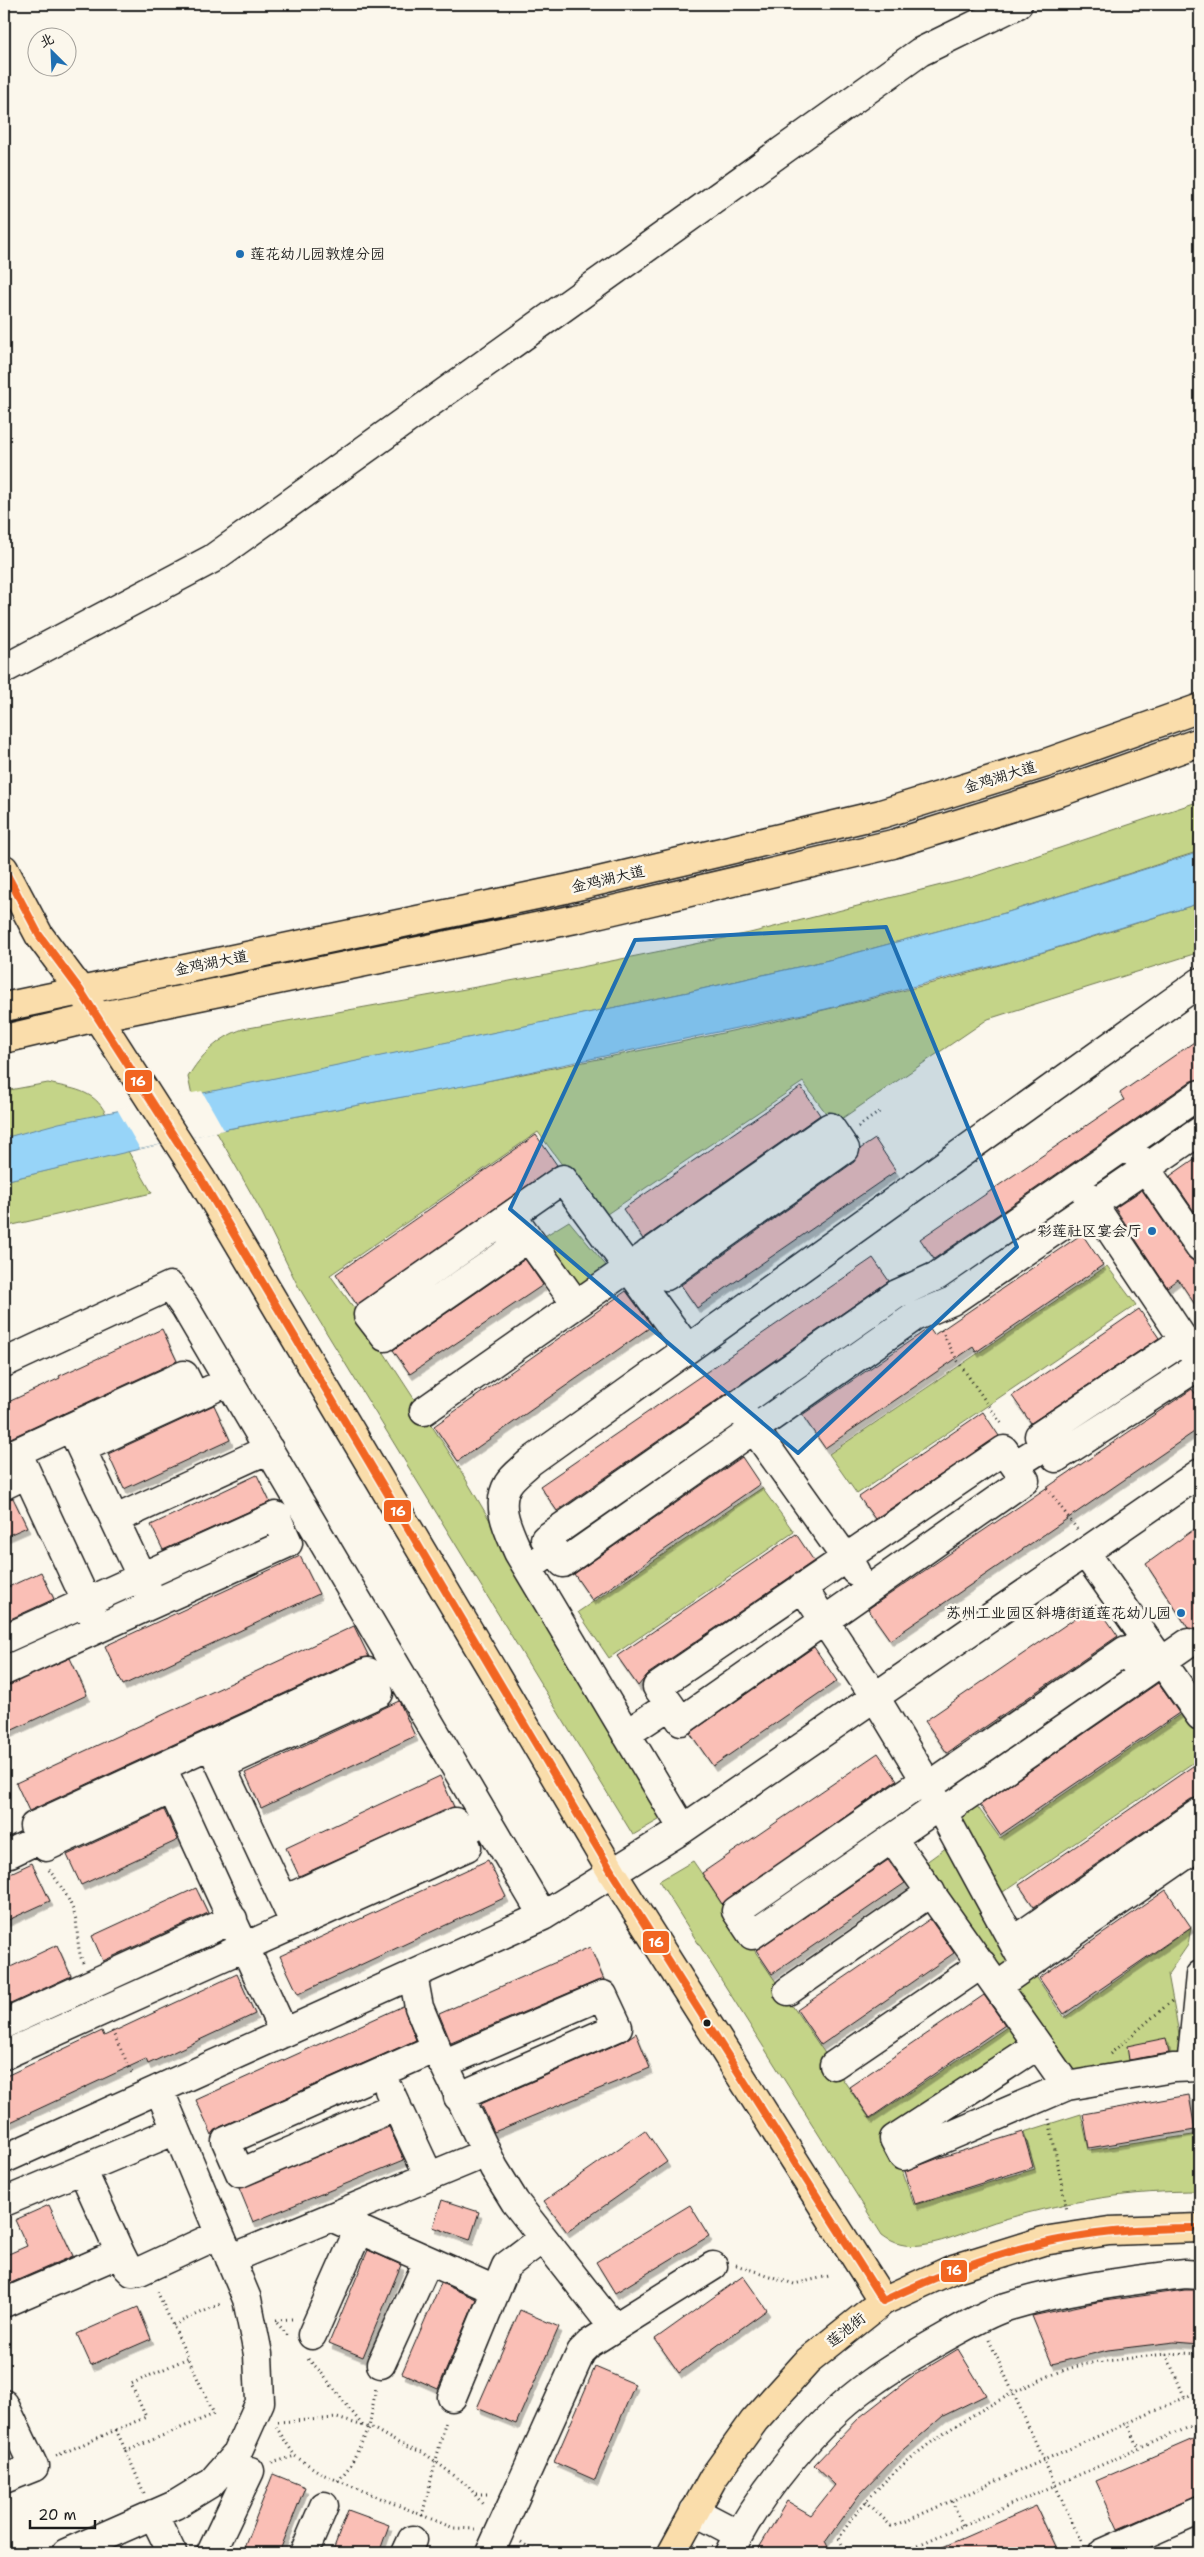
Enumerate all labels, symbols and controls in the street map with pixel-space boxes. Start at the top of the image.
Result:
north arrow [28,28,78,78]
text: 北 [37,29,57,51]
place label: 莲花幼儿园敦煌分园 [250,244,385,264]
marker: 莲花幼儿园敦煌分园 [234,248,246,260]
street label: 金鸡湖大道 [961,756,1039,798]
street label: 金鸡湖大道 [569,861,647,897]
street label: 金鸡湖大道 [172,946,250,980]
line badge: 16 [124,1069,153,1093]
text: 16 [130,1072,146,1090]
place label: 彩莲社区宴会厅 [1037,1221,1142,1241]
marker: 彩莲社区宴会厅 [1146,1225,1158,1237]
line badge: 16 [383,1499,412,1523]
text: 16 [390,1502,406,1520]
place label: 苏州工业园区斜塘街道莲花幼儿园 [946,1603,1171,1623]
marker: 苏州工业园区斜塘街道莲花幼儿园 [1175,1607,1187,1619]
line badge: 16 [642,1930,670,1954]
text: 16 [648,1933,664,1951]
unlabelled marker [702,2018,712,2028]
line badge: 16 [940,2259,968,2283]
text: 16 [946,2261,962,2279]
street label: 莲池街 [822,2308,870,2352]
scale bar [30,2497,95,2529]
text: 20 m [38,2505,77,2525]

